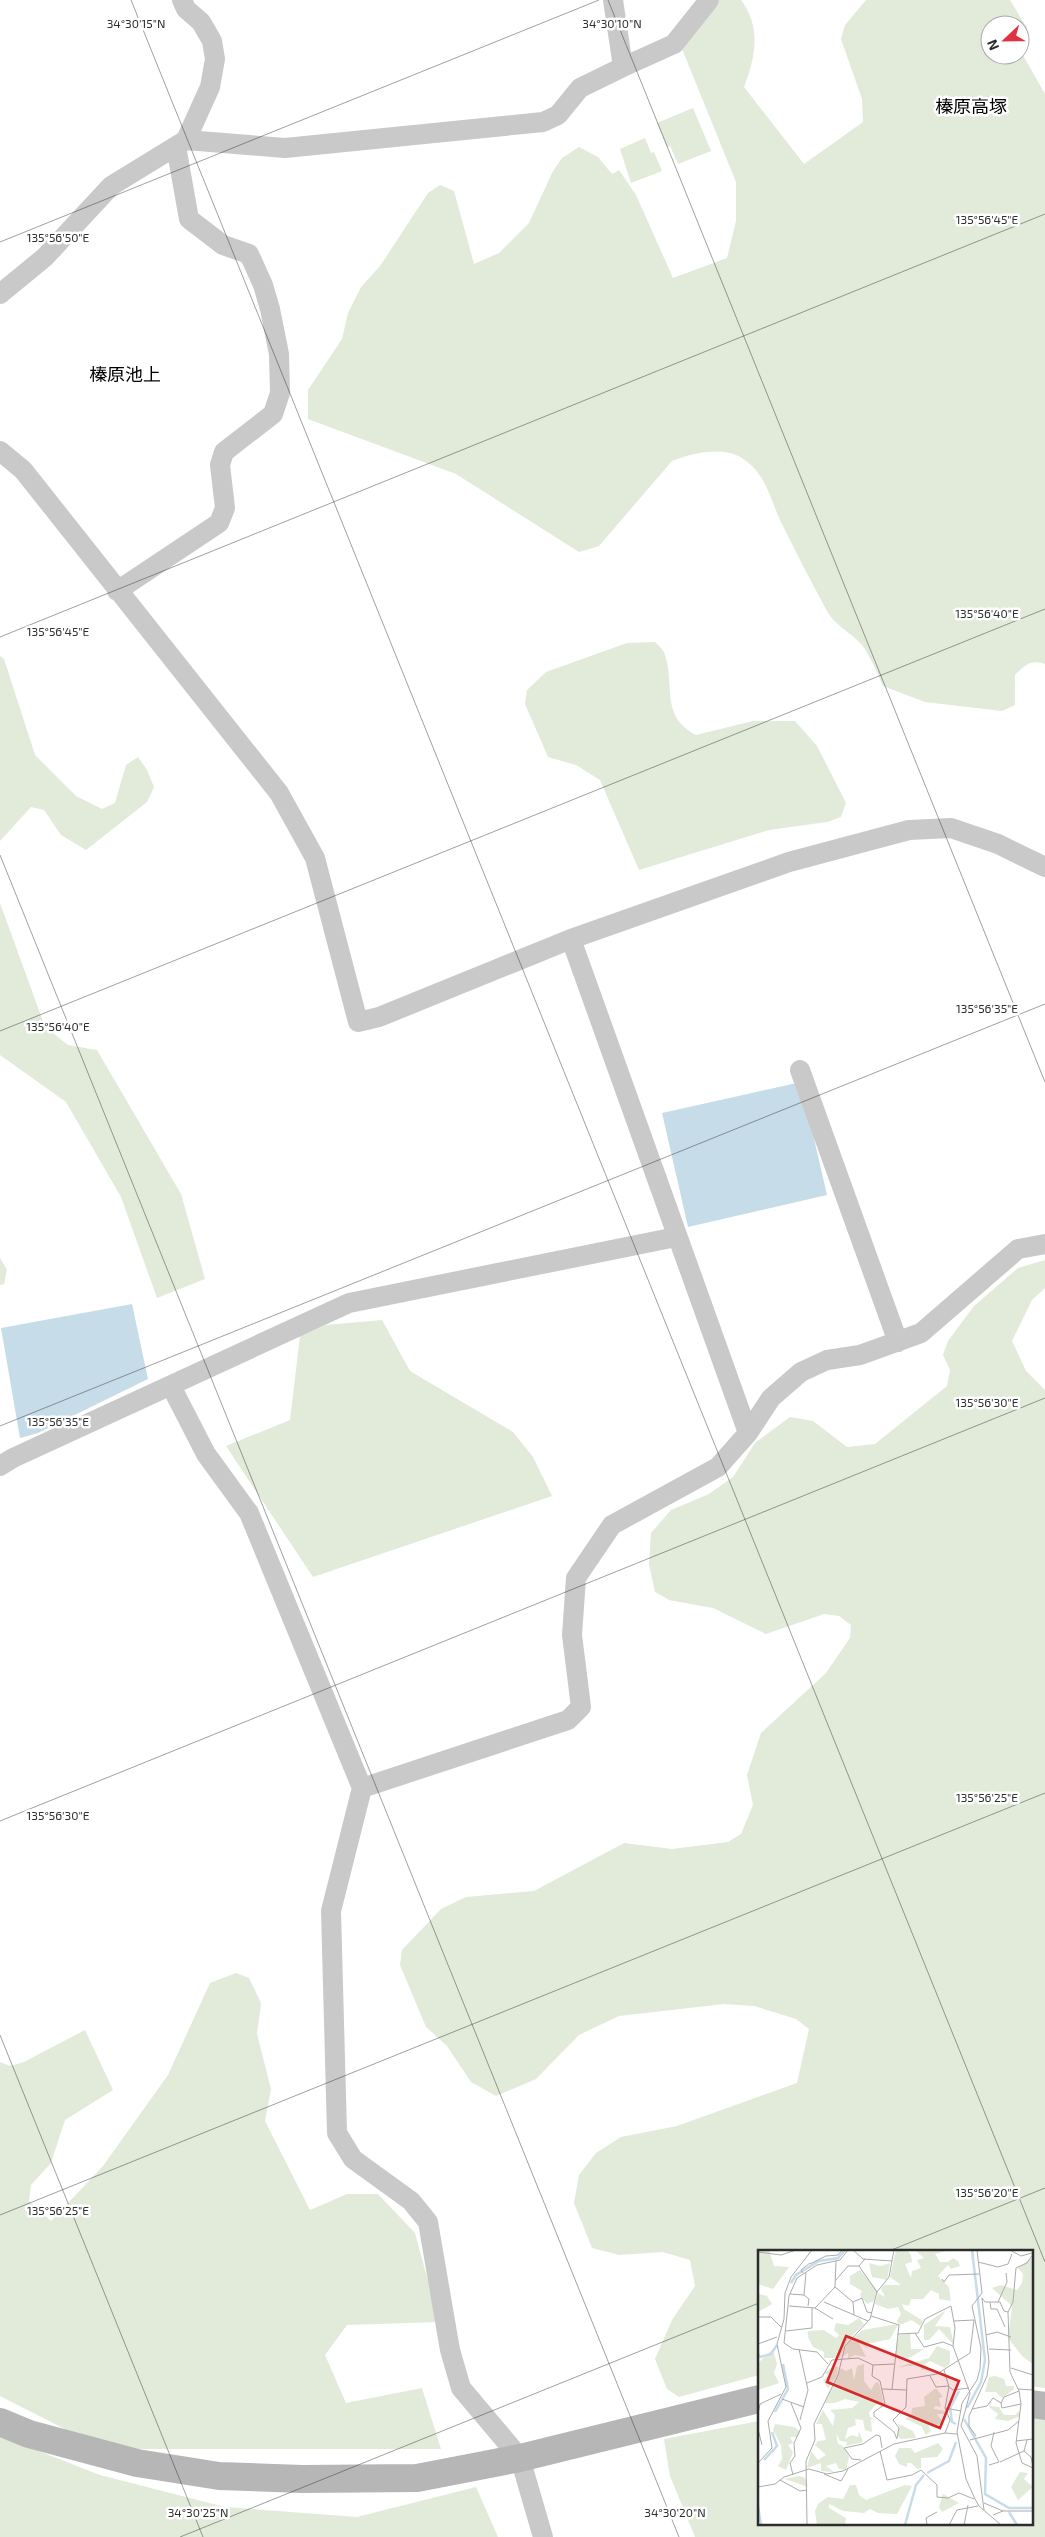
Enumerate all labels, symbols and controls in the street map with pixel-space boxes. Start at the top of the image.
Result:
north arrow [980,15,1030,65]
text: 34°30'15"N [107,16,165,30]
text: 34°30'10"N [582,16,642,30]
text: N [983,37,1002,53]
district label: 榛原高塚 [935,95,1007,117]
text: 135°56'45"E [956,212,1019,226]
text: 135°56'50"E [27,230,90,244]
district label: 榛原池上 [89,363,161,385]
text: 135°56'40"E [955,606,1019,620]
text: 135°56'45"E [27,624,90,638]
text: 135°56'35"E [956,1001,1018,1015]
text: 135°56'40"E [26,1019,90,1033]
text: 135°56'30"E [956,1395,1019,1409]
text: 135°56'35"E [27,1414,89,1428]
text: 135°56'25"E [956,1790,1018,1804]
text: 135°56'30"E [27,1808,90,1822]
text: 135°56'20"E [956,2185,1019,2199]
text: 135°56'25"E [27,2203,89,2217]
inset map [758,2250,1032,2524]
text: 34°30'25"N [168,2505,228,2519]
text: 34°30'20"N [644,2505,706,2519]

